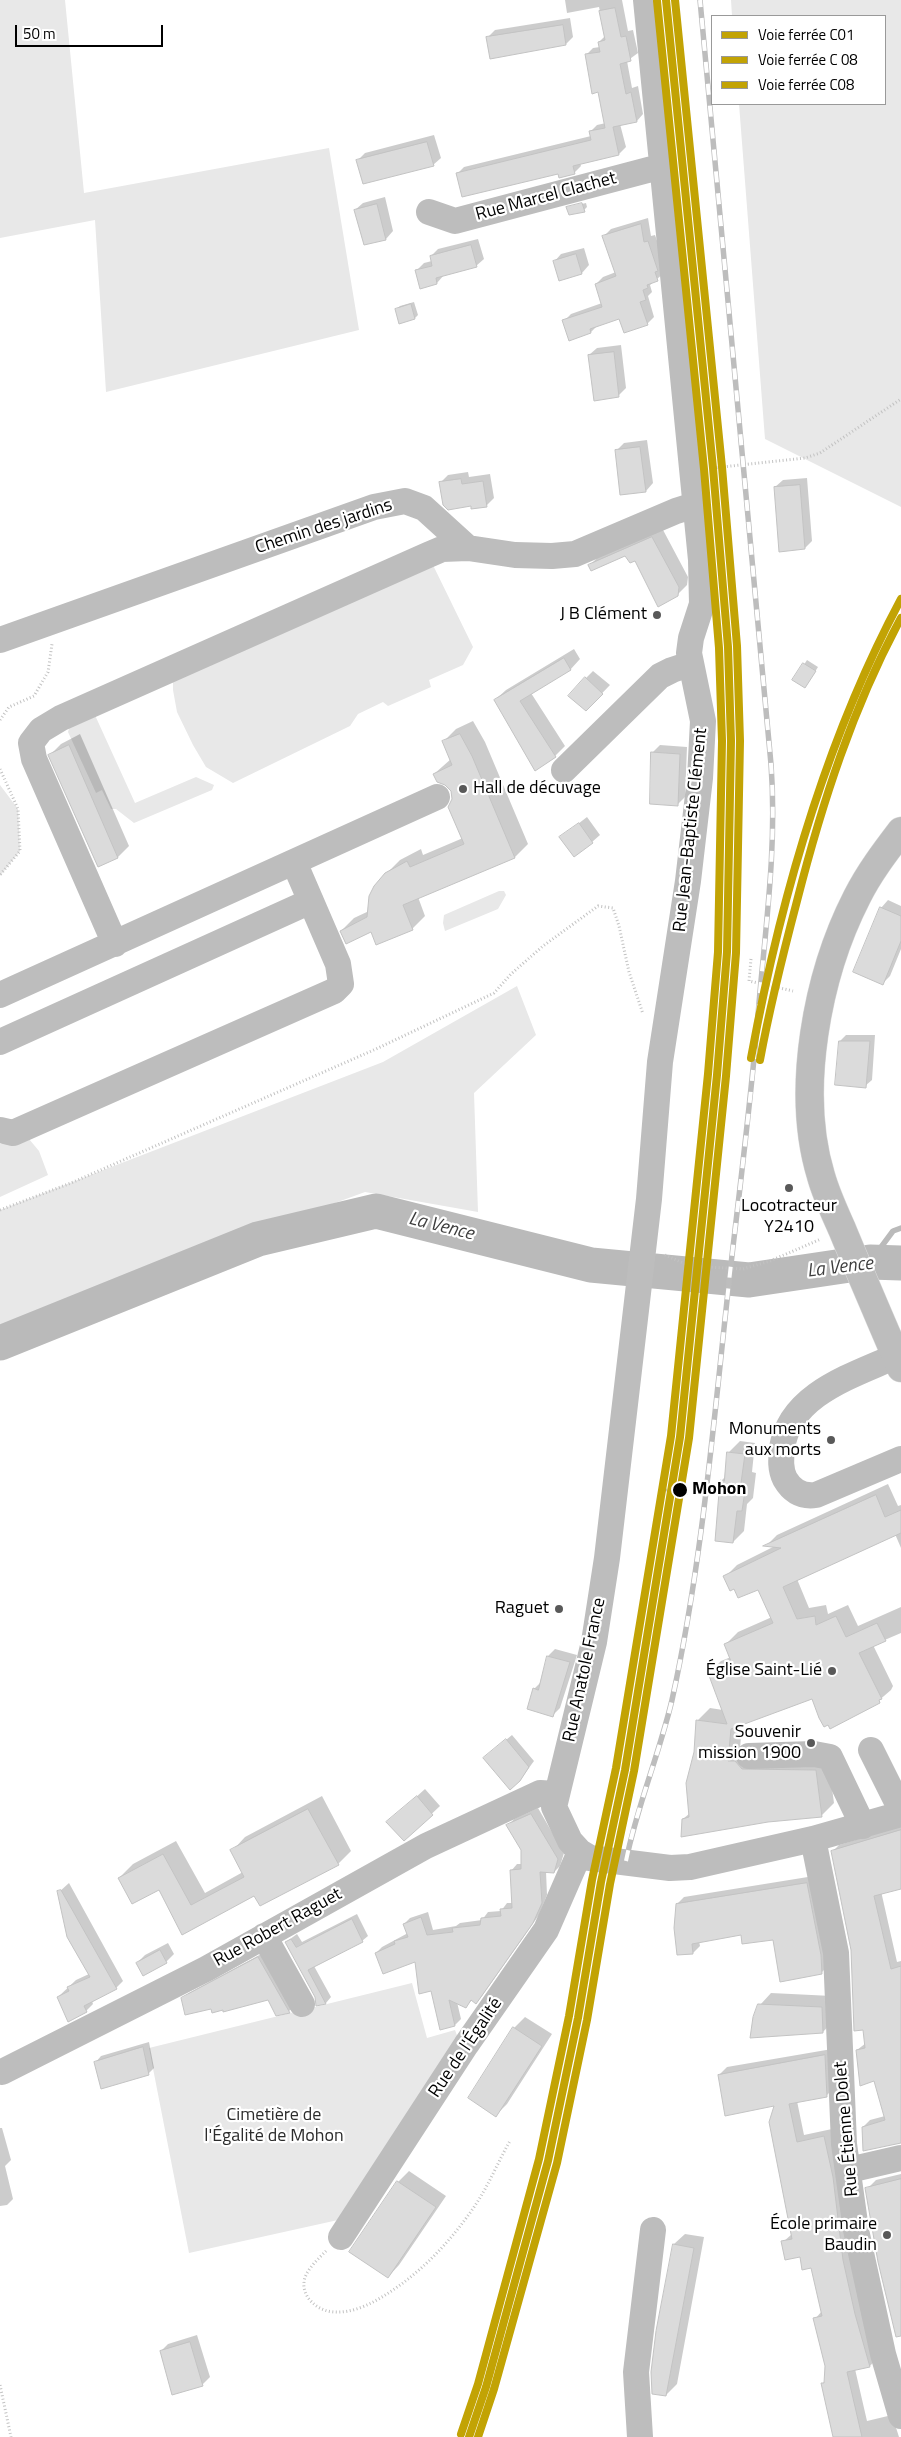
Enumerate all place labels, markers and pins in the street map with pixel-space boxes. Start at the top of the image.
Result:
place label: J B Clément [560,604,647,626]
marker: J B Clément [651,609,663,621]
place label: Hall de décuvage [473,778,601,800]
marker: Hall de décuvage [457,783,469,795]
marker: Locotracteur Y2410 [783,1182,795,1194]
place label: Locotracteur Y2410 [741,1196,837,1238]
place label: Monuments aux morts [729,1419,821,1462]
marker: Monuments aux morts [825,1434,837,1446]
place label: Mohon [692,1479,746,1501]
marker: Mohon [671,1481,689,1499]
place label: Raguet [495,1598,549,1620]
marker: Raguet [553,1603,565,1615]
place label: Église Saint-Lié [706,1660,822,1682]
marker: Église Saint-Lié [826,1665,838,1677]
place label: Souvenir mission 1900 [698,1722,801,1765]
marker: Souvenir mission 1900 [805,1737,817,1749]
place label: École primaire Baudin [770,2214,877,2256]
marker: École primaire Baudin [881,2229,893,2241]

